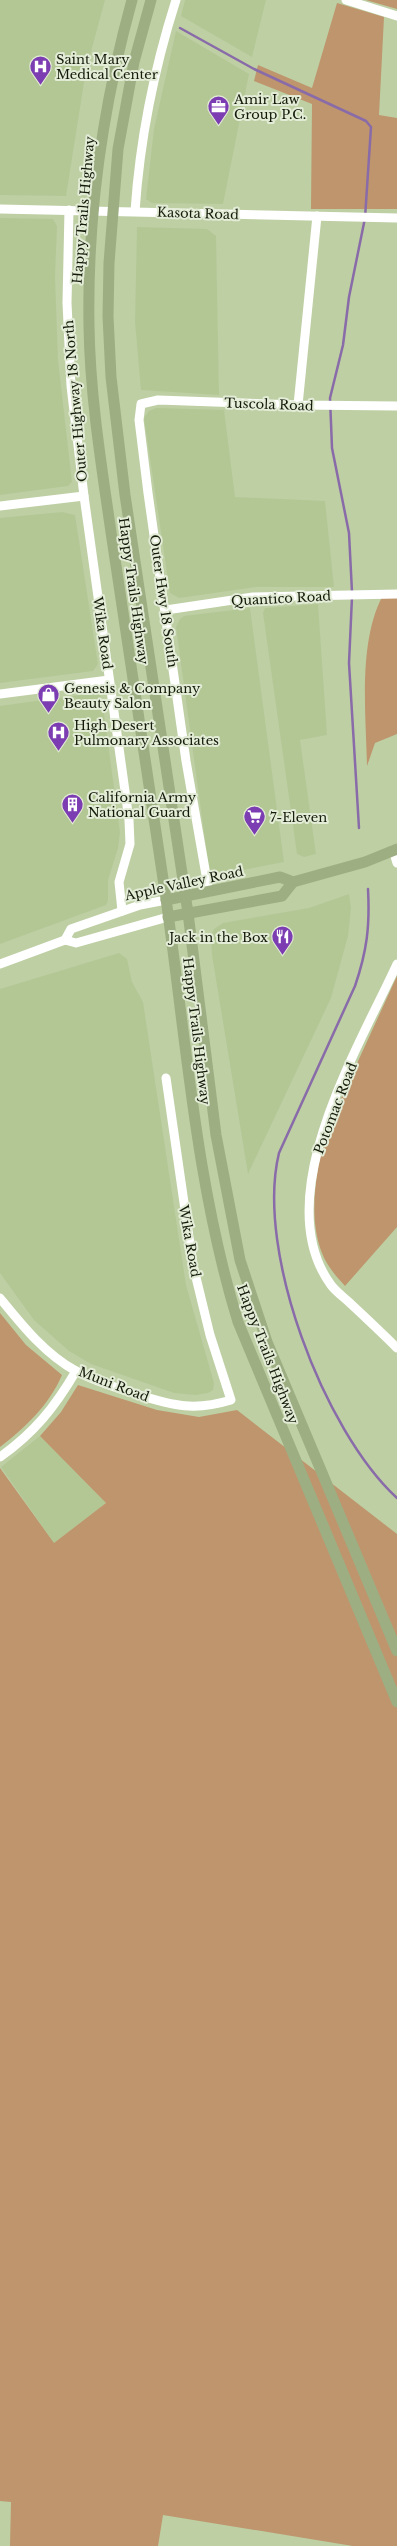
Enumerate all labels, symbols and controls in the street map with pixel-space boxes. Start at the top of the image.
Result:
place label: Saint Mary Medical Center [56,51,159,83]
hospital icon: Saint Mary Medical Center [28,53,54,86]
place label: Amir Law Group P.C. [233,91,306,123]
office icon: Amir Law Group P.C. [206,93,232,126]
street label: Happy Trails Highway [69,135,98,285]
street label: Kasota Road [157,204,239,223]
street label: Outer Highway 18 North [60,319,91,483]
street label: Tuscola Road [224,394,314,415]
street label: Happy Trails Highway [115,517,152,666]
street label: Outer Hwy 18 South [146,533,181,669]
street label: Quantico Road [230,587,332,610]
street label: Wika Road [89,595,116,671]
place label: Genesis & Company Beauty Salon [64,680,201,712]
shop icon: Genesis & Company Beauty Salon [36,682,62,715]
place label: High Desert Pulmonary Associates [74,717,219,749]
hospital icon: High Desert Pulmonary Associates [45,719,71,752]
place label: California Army National Guard [88,789,197,821]
building icon: California Army National Guard [60,791,86,824]
supermarket icon: 7-Eleven [242,804,268,837]
place label: 7-Eleven [270,809,327,826]
street label: Apple Valley Road [122,863,245,905]
restaurant icon: Jack in the Box [270,924,296,957]
place label: Jack in the Box [167,929,268,946]
street label: Happy Trails Highway [179,956,214,1106]
street label: Potomac Road [310,1060,361,1156]
street label: Wika Road [175,1203,204,1279]
street label: Happy Trails Highway [233,1282,302,1427]
street label: Muni Road [76,1363,152,1406]

